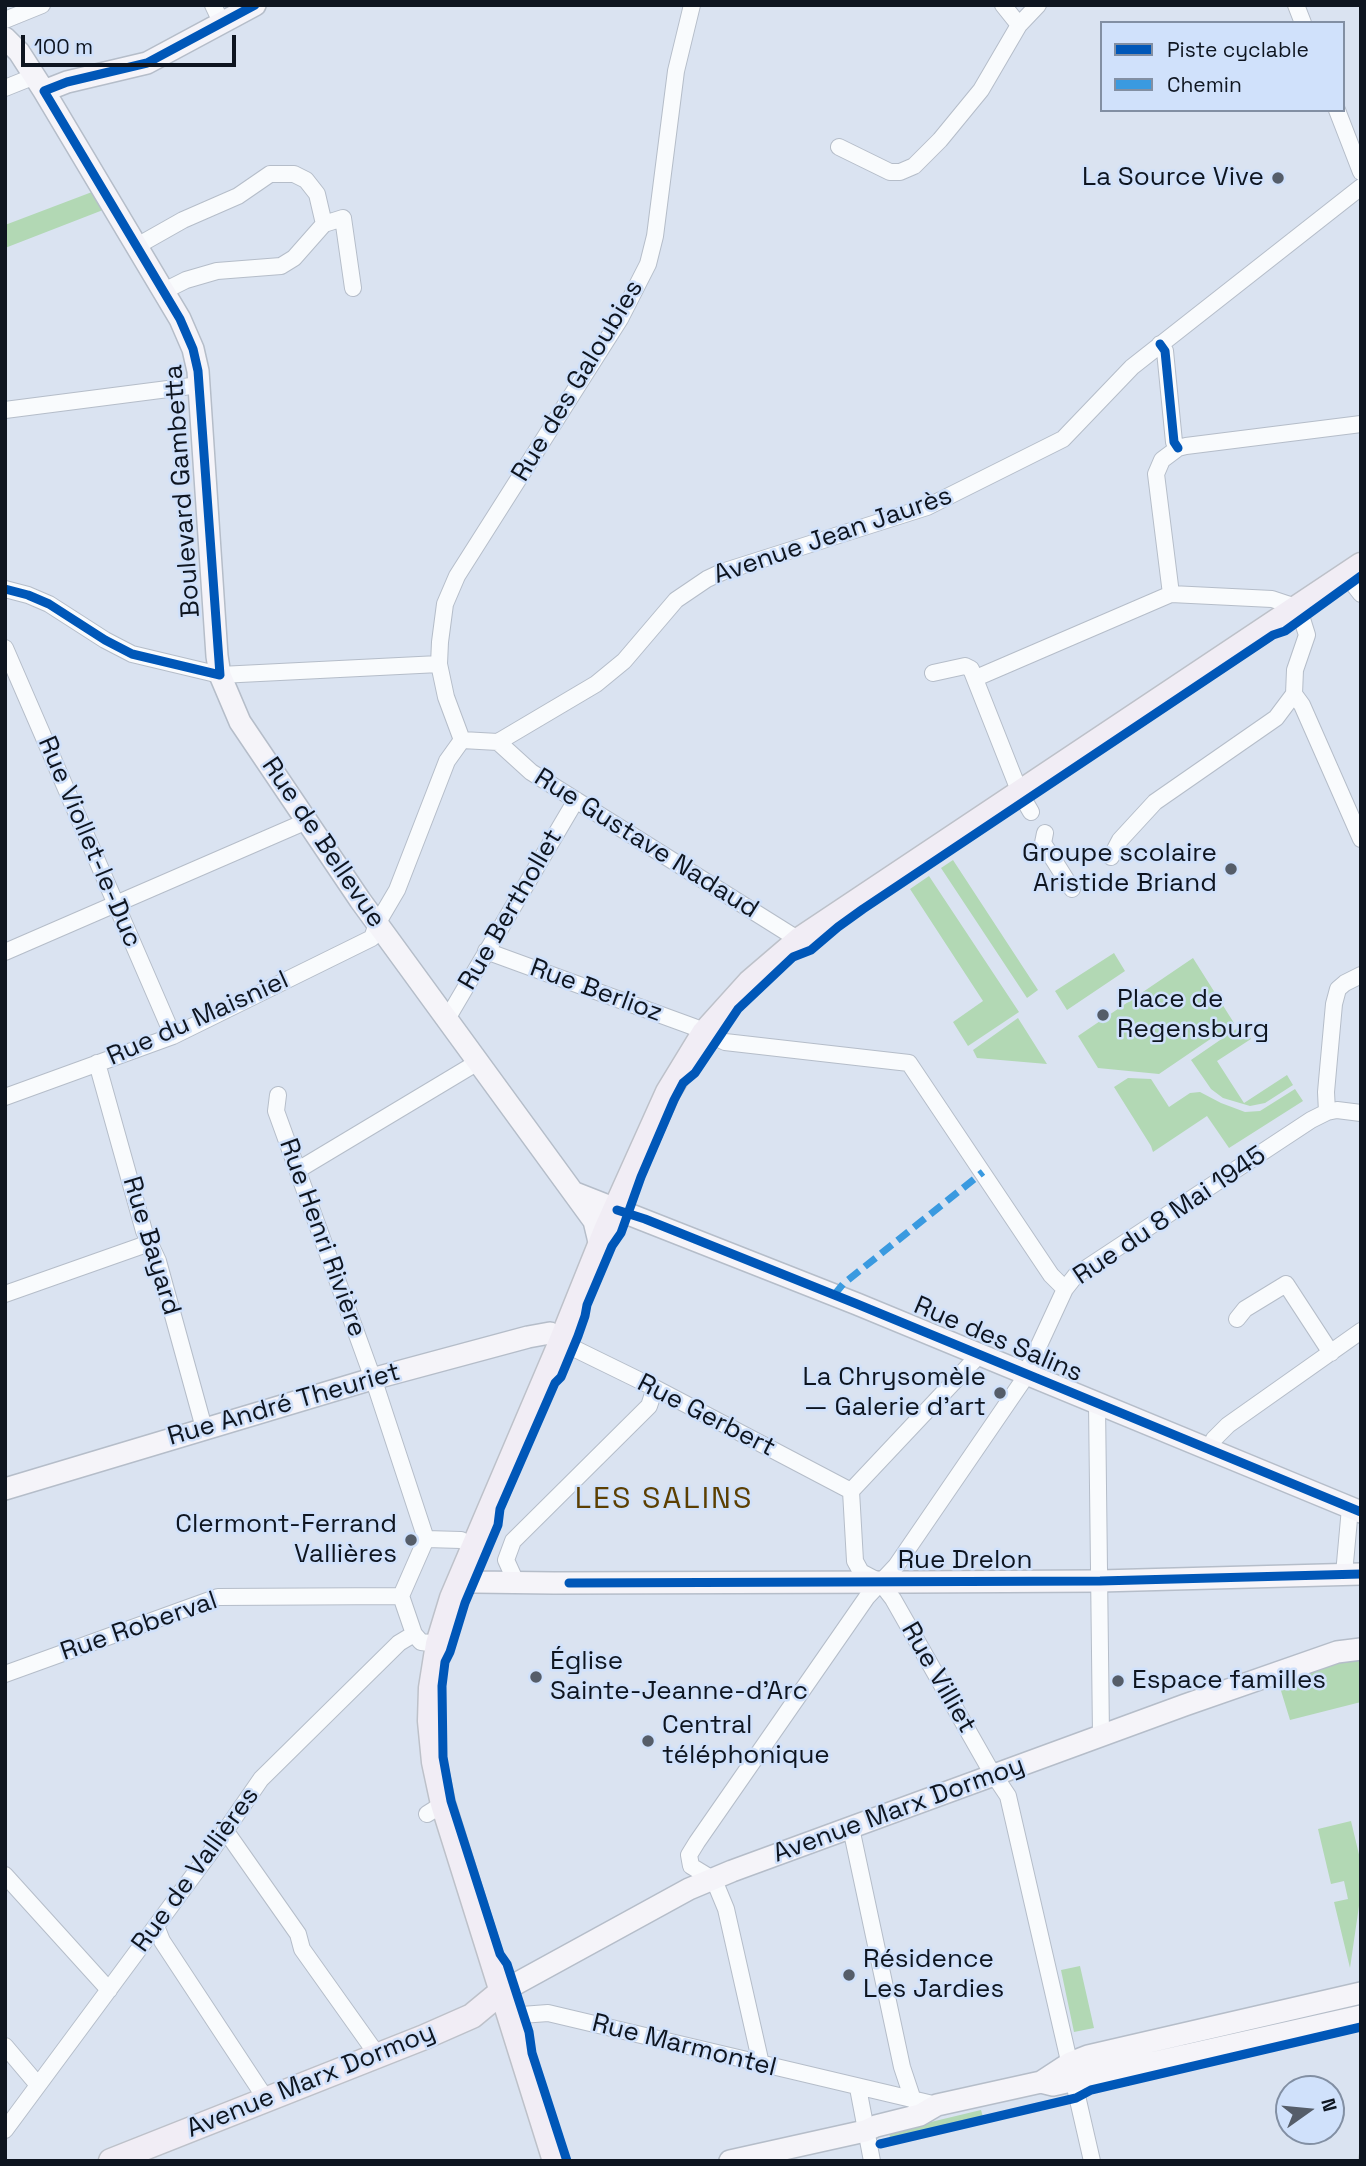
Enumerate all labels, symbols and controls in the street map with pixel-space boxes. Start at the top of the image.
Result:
scale bar [24,21,240,65]
legend [1100,21,1345,112]
text: 100 m [34,33,93,60]
text: Piste cyclable [1167,36,1309,63]
text: Chemin [1167,71,1242,98]
place label: La Source Vive [1082,162,1264,194]
marker: La Source Vive [1270,170,1286,186]
street label: Rue des Galoubies [506,275,650,487]
street label: Boulevard Gambetta [159,363,207,619]
street label: Avenue Jean Jaurès [710,481,956,591]
street label: Rue Viollet-le-Duc [30,732,148,952]
street label: Rue de Bellevue [255,752,391,934]
street label: Rue Gustave Nadaud [528,762,764,926]
street label: Rue Berthollet [452,824,570,996]
place label: Groupe scolaire Aristide Briand [1022,838,1217,900]
marker: Groupe scolaire Aristide Briand [1223,861,1239,877]
street label: Rue Berlioz [526,953,666,1029]
street label: Rue du Maisniel [102,965,294,1073]
place label: Place de Regensburg [1117,984,1269,1046]
marker: Place de Regensburg [1095,1007,1111,1023]
street label: Rue Henri Rivière [272,1135,372,1341]
street label: Rue du 8 Mai 1945 [1068,1140,1272,1292]
street label: Rue Bayard [115,1173,187,1319]
street label: Rue des Salins [909,1290,1087,1390]
street label: Rue André Theuriet [164,1357,404,1453]
place label: La Chrysomèle — Galerie d'art [803,1362,986,1424]
street label: Rue Gerbert [632,1368,780,1464]
marker: La Chrysomèle — Galerie d'art [992,1385,1008,1401]
district label: LES SALINS [576,1482,752,1518]
place label: Clermont-Ferrand Vallières [175,1509,397,1570]
marker: Clermont-Ferrand Vallières [403,1532,419,1548]
street label: Rue Drelon [898,1545,1032,1577]
street label: Rue Roberval [57,1586,221,1668]
street label: Rue Villiet [894,1617,982,1739]
place label: Église Sainte-Jeanne-d'Arc [550,1646,808,1708]
place label: Espace familles [1132,1665,1326,1697]
marker: Église Sainte-Jeanne-d'Arc [528,1669,544,1685]
marker: Espace familles [1110,1673,1126,1689]
place label: Central téléphonique [662,1710,830,1772]
marker: Central téléphonique [640,1733,656,1749]
street label: Avenue Marx Dormoy [769,1750,1029,1870]
street label: Rue de Vallières [126,1781,266,1959]
place label: Résidence Les Jardies [863,1944,1004,2006]
marker: Résidence Les Jardies [841,1967,857,1983]
street label: Rue Marmontel [589,2008,779,2084]
street label: Avenue Marx Dormoy [182,2017,440,2145]
north arrow [1275,2075,1345,2145]
text: N [1315,2096,1343,2114]

